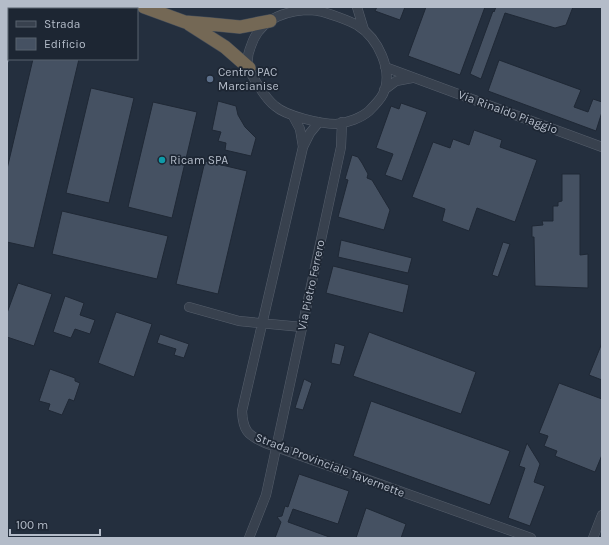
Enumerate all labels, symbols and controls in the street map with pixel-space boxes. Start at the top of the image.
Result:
legend [8,8,138,60]
text: Strada [44,17,80,31]
text: Edificio [44,37,85,51]
place label: Centro PAC Marcianise [218,65,279,93]
marker: Centro PAC Marcianise [205,74,215,84]
street label: Via Rinaldo Piaggio [456,87,560,137]
place label: Ricam SPA [170,153,228,167]
marker: Ricam SPA [157,155,167,165]
street label: Via Pietro Ferrero [295,238,327,332]
street label: Strada Provinciale Tavernette [253,430,407,500]
scale bar [10,511,100,537]
text: 100 m [16,518,48,532]

